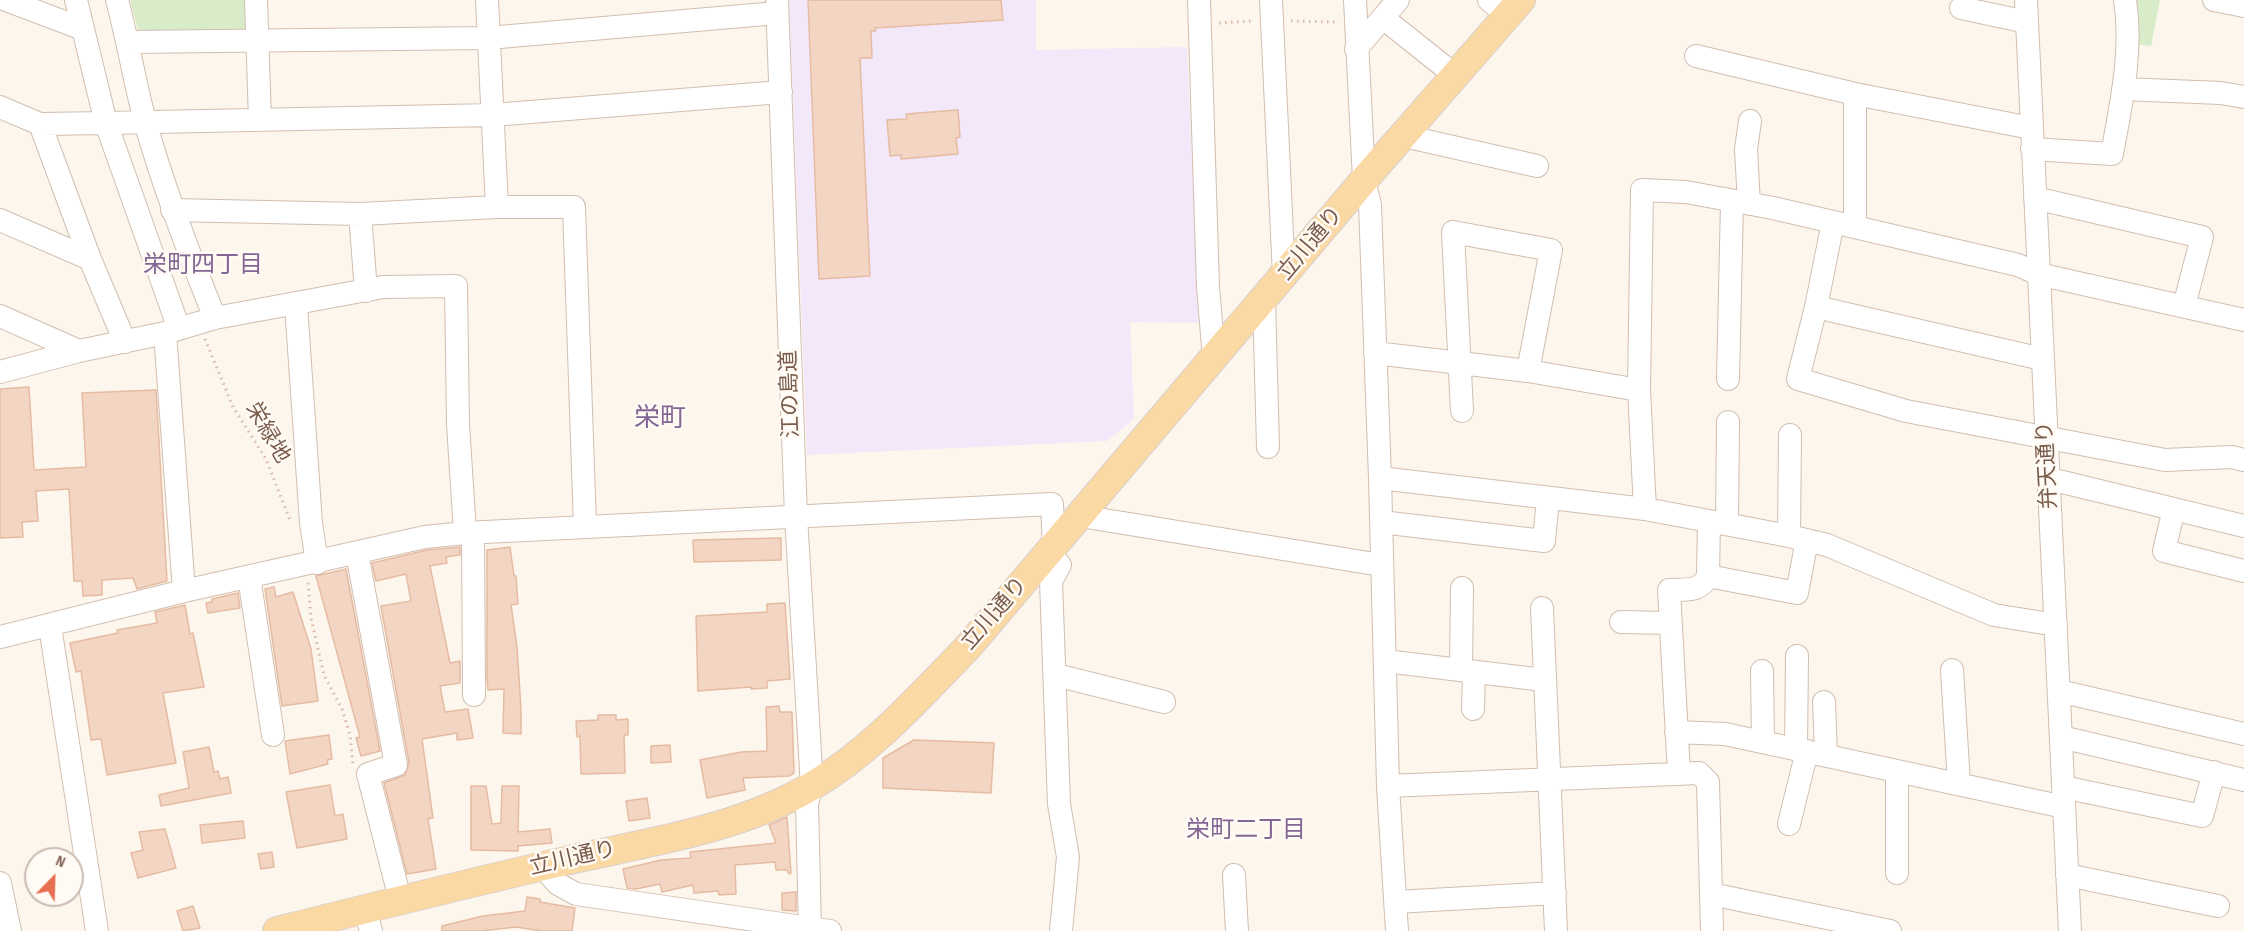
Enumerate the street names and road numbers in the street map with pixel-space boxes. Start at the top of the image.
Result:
street label: 立川通り [1273,202,1349,286]
street label: 江の島道 [776,350,806,438]
street label: 栄緑地 [239,398,295,468]
street label: 弁天通り [2033,420,2063,510]
street label: 立川通り [956,572,1034,656]
street label: 立川通り [527,836,619,882]

